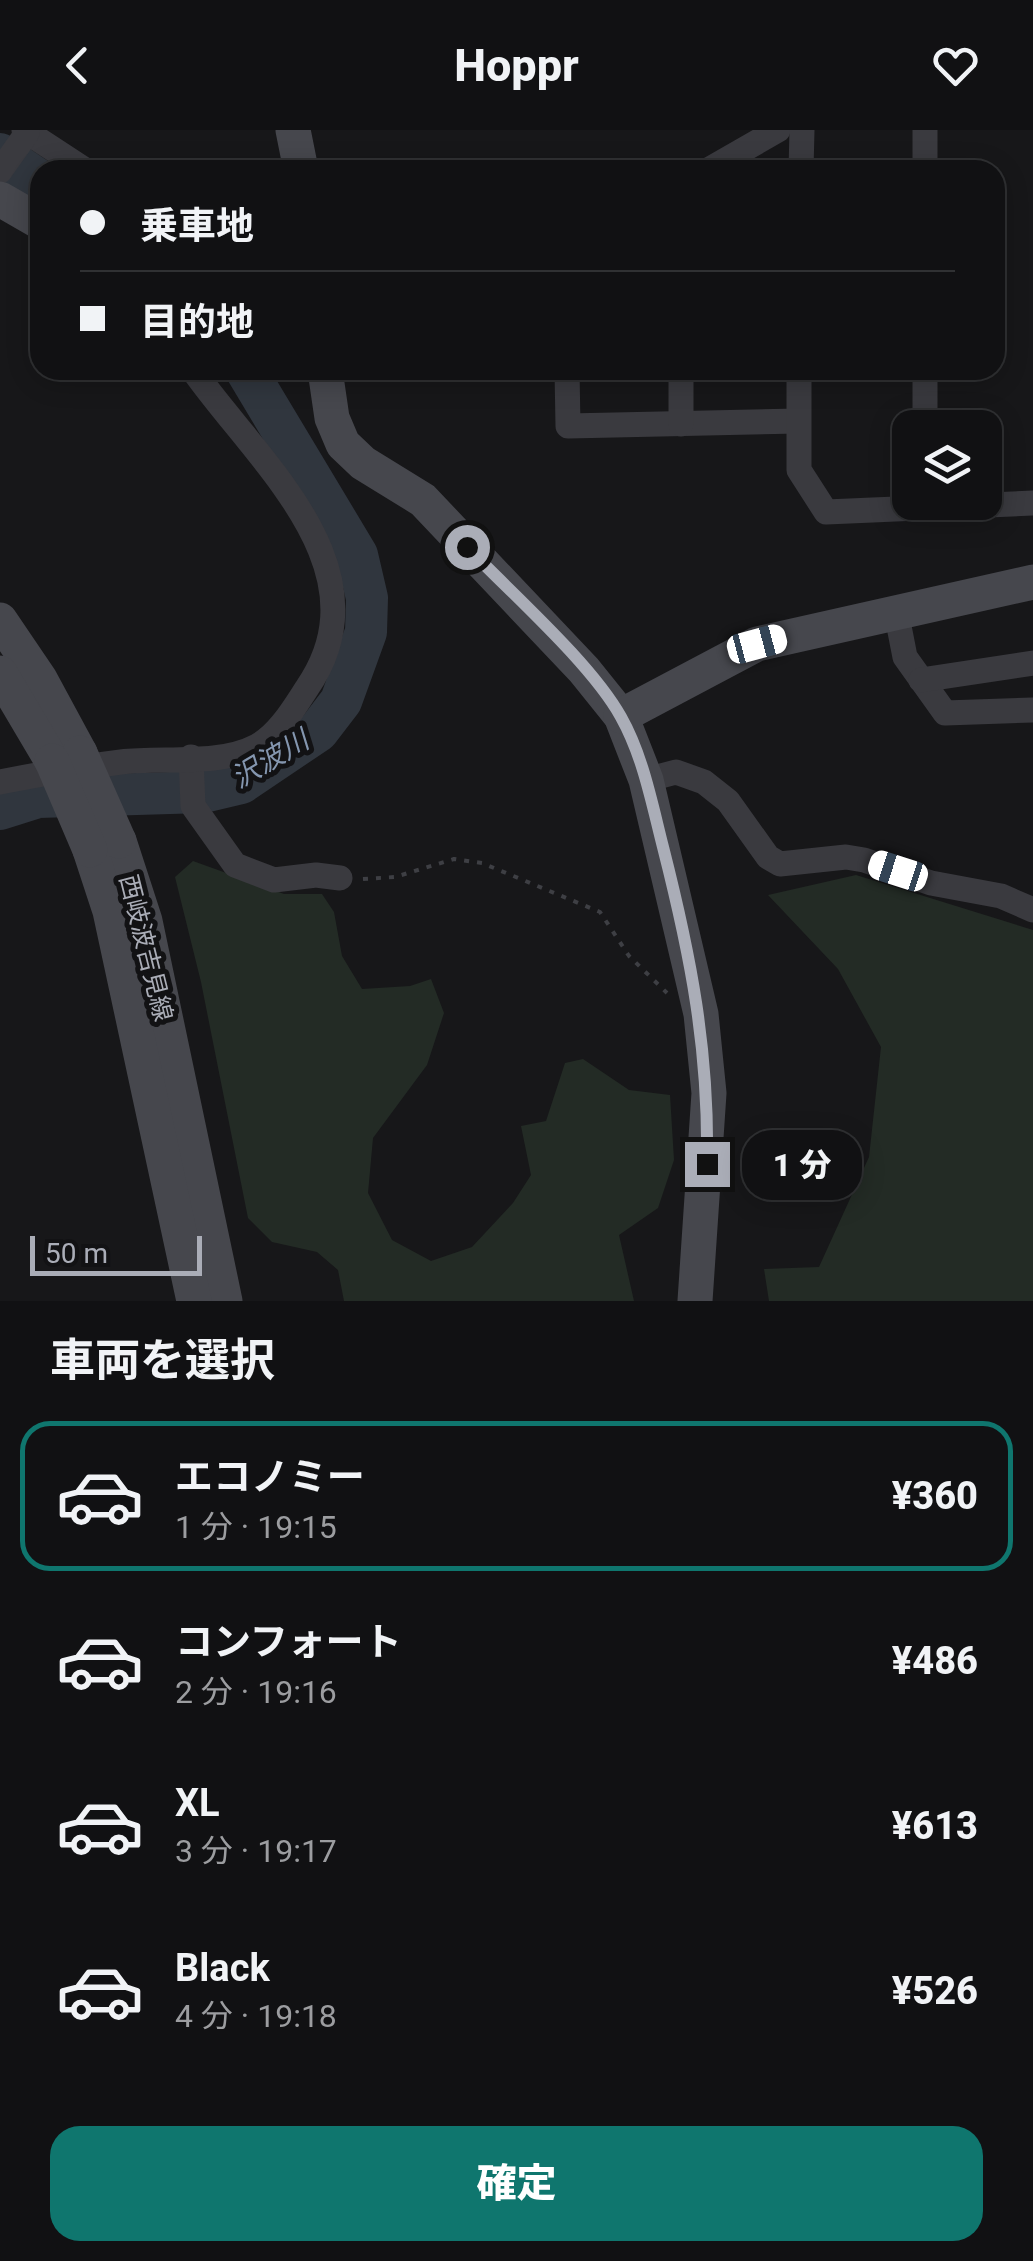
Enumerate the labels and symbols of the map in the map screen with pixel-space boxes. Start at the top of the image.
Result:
route start [445,525,490,570]
car [724,622,790,666]
water label: 沢波川 [225,722,317,795]
car [865,847,931,895]
street label: 西岐波吉見線 [114,872,178,1024]
callout: 1 分 [742,1129,862,1199]
route end [685,1142,730,1187]
scale bar [30,1231,202,1276]

